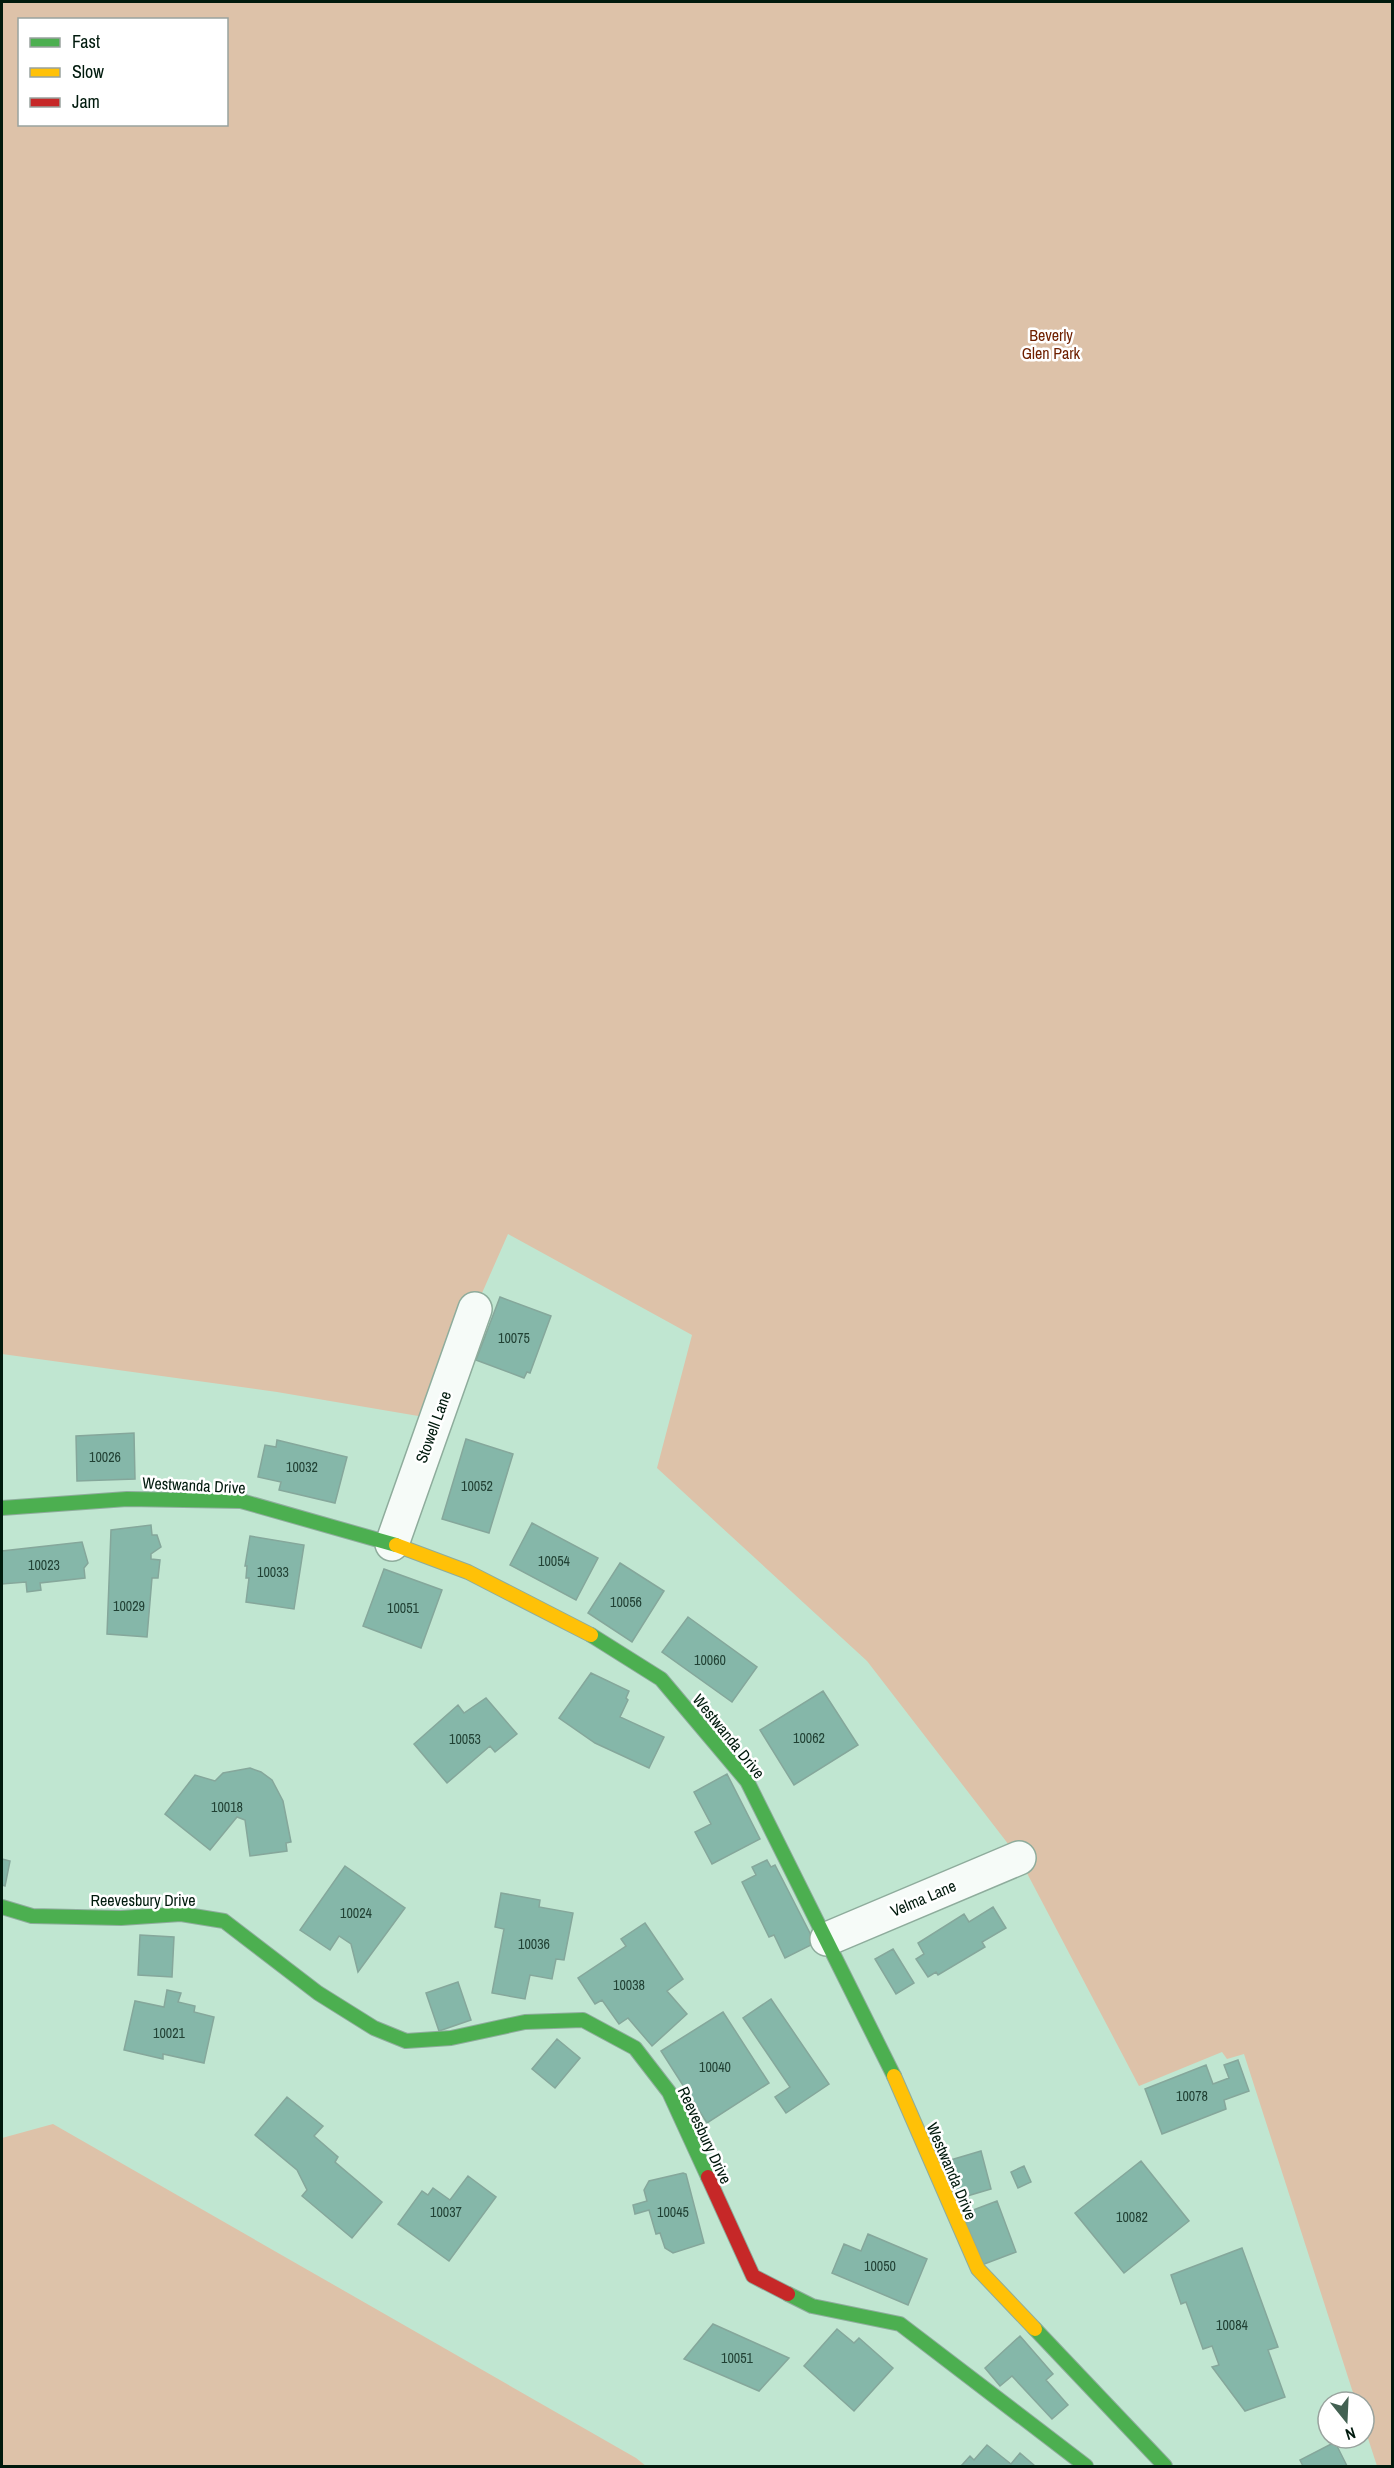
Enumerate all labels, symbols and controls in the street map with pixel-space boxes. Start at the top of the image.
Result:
legend [18,18,228,126]
text: Fast [72,29,100,54]
text: Slow [72,59,104,84]
text: Jam [72,89,100,114]
park label: Beverly Glen Park [1022,324,1081,364]
house number: 10075 [498,1329,530,1347]
street label: Stowell Lane [410,1388,456,1466]
house number: 10026 [89,1448,121,1466]
house number: 10032 [286,1458,318,1476]
street label: Westwanda Drive [142,1471,246,1499]
house number: 10052 [461,1477,493,1495]
house number: 10054 [538,1552,571,1570]
house number: 10023 [28,1556,60,1574]
house number: 10033 [257,1563,289,1581]
house number: 10056 [610,1593,642,1611]
house number: 10029 [113,1597,145,1615]
house number: 10051 [387,1599,420,1617]
house number: 10060 [694,1651,726,1669]
street label: Westwanda Drive [688,1689,770,1783]
house number: 10062 [793,1729,825,1747]
house number: 10053 [449,1730,481,1748]
house number: 10018 [211,1798,243,1816]
street label: Velma Lane [887,1874,959,1922]
street label: Reevesbury Drive [91,1889,196,1911]
house number: 10024 [340,1904,373,1922]
house number: 10036 [518,1935,550,1953]
house number: 10038 [613,1976,645,1994]
house number: 10021 [153,2024,186,2042]
house number: 10040 [699,2058,731,2076]
street label: Reevesbury Drive [673,2083,737,2187]
house number: 10078 [1176,2087,1208,2105]
street label: Westwanda Drive [922,2119,982,2223]
house number: 10037 [430,2203,462,2221]
house number: 10045 [657,2203,689,2221]
house number: 10082 [1116,2208,1148,2226]
house number: 10050 [864,2257,896,2275]
house number: 10084 [1216,2316,1249,2334]
house number: 10051 [721,2349,754,2367]
north arrow [1316,2390,1376,2450]
text: N [1343,2422,1359,2446]

